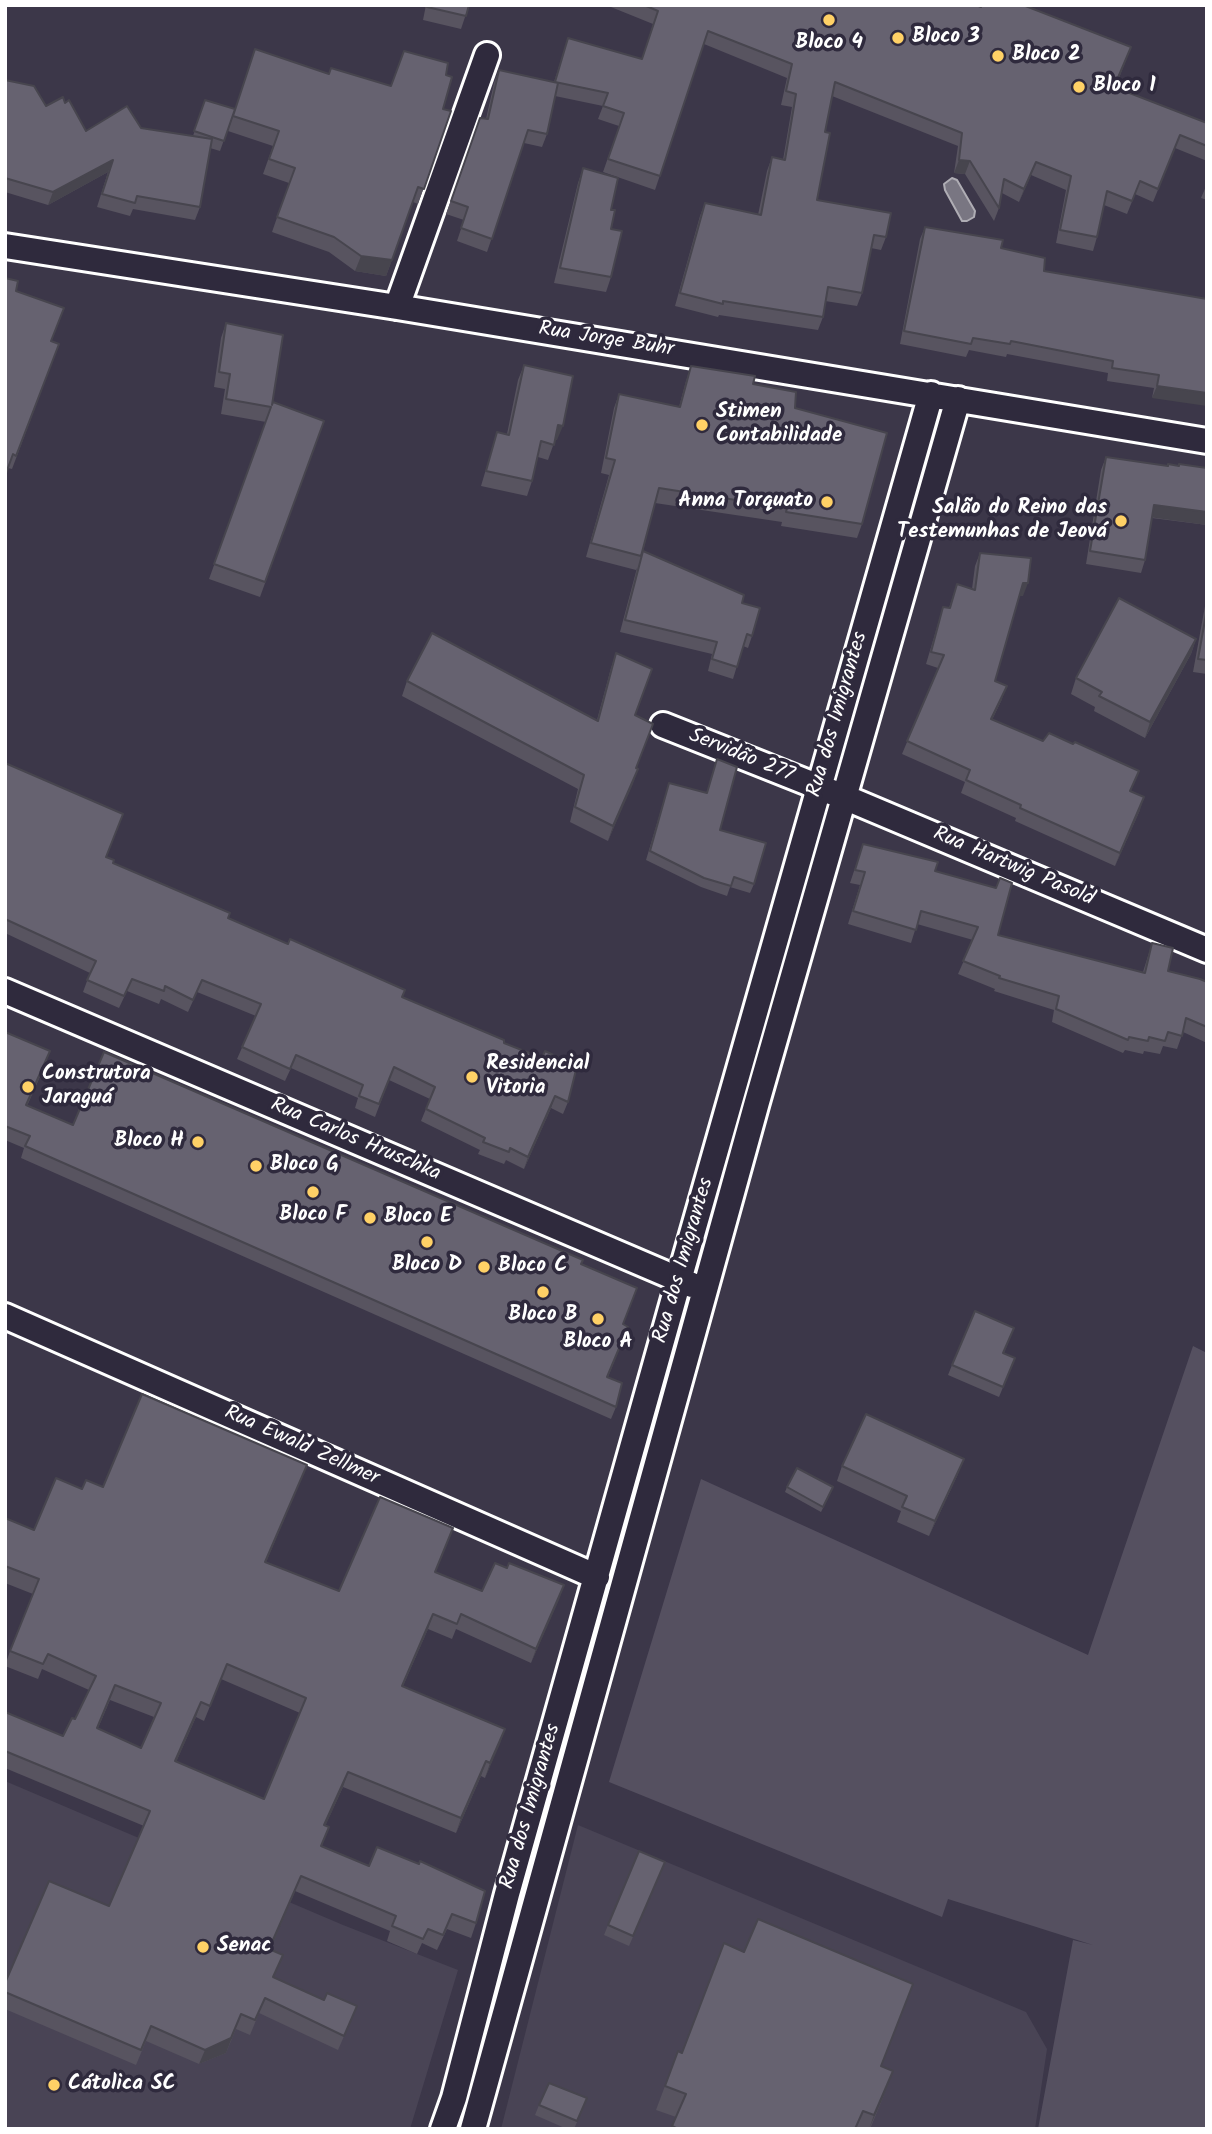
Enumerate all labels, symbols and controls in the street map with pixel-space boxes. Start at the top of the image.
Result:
marker: Bloco 4 [821,12,837,28]
place label: Bloco 3 [912,25,980,51]
marker: Bloco 3 [890,30,906,46]
place label: Bloco 4 [795,31,863,57]
place label: Bloco 2 [1012,43,1080,69]
marker: Bloco 2 [990,48,1006,64]
place label: Bloco 1 [1093,74,1156,100]
marker: Bloco 1 [1071,79,1087,95]
street label: Rua Jorge Buhr [537,318,675,364]
place label: Stimen Contabilidade [716,400,842,450]
marker: Stimen Contabilidade [694,417,710,433]
place label: Anna Torquato [678,489,813,515]
marker: Anna Torquato [819,494,835,510]
place label: Salão do Reino das Testemunhas de Jeová [897,496,1107,546]
marker: Salão do Reino das Testemunhas de Jeová [1113,513,1129,529]
street label: Rua dos Imigrantes [803,629,875,801]
street label: Servidão 277 [685,724,797,790]
street label: Rua Hartwig Pasold [929,823,1097,913]
place label: Residencial Vitoria [486,1052,589,1102]
place label: Construtora Jaraguá [42,1062,151,1112]
marker: Residencial Vitoria [464,1069,480,1085]
marker: Construtora Jaraguá [20,1079,36,1095]
street label: Rua Carlos Hruschka [266,1094,444,1188]
place label: Bloco H [114,1129,184,1155]
marker: Bloco H [190,1134,206,1150]
place label: Bloco G [270,1153,339,1179]
marker: Bloco G [248,1158,264,1174]
street label: Rua dos Imigrantes [649,1175,721,1347]
marker: Bloco F [305,1184,321,1200]
place label: Bloco F [279,1203,347,1229]
place label: Bloco E [384,1205,452,1231]
marker: Bloco E [362,1210,378,1226]
marker: Bloco D [419,1234,435,1250]
place label: Bloco D [392,1253,462,1279]
place label: Bloco C [498,1254,567,1280]
marker: Bloco C [476,1259,492,1275]
marker: Bloco B [535,1284,551,1300]
place label: Bloco B [508,1303,578,1329]
marker: Bloco A [590,1311,606,1327]
place label: Bloco A [563,1330,633,1356]
street label: Rua Ewald Zellmer [220,1402,382,1492]
street label: Rua dos Imigrantes [496,1721,568,1893]
place label: Senac [217,1934,271,1960]
marker: Senac [195,1939,211,1955]
place label: Cátolica SC [68,2072,176,2098]
marker: Cátolica SC [46,2077,62,2093]

